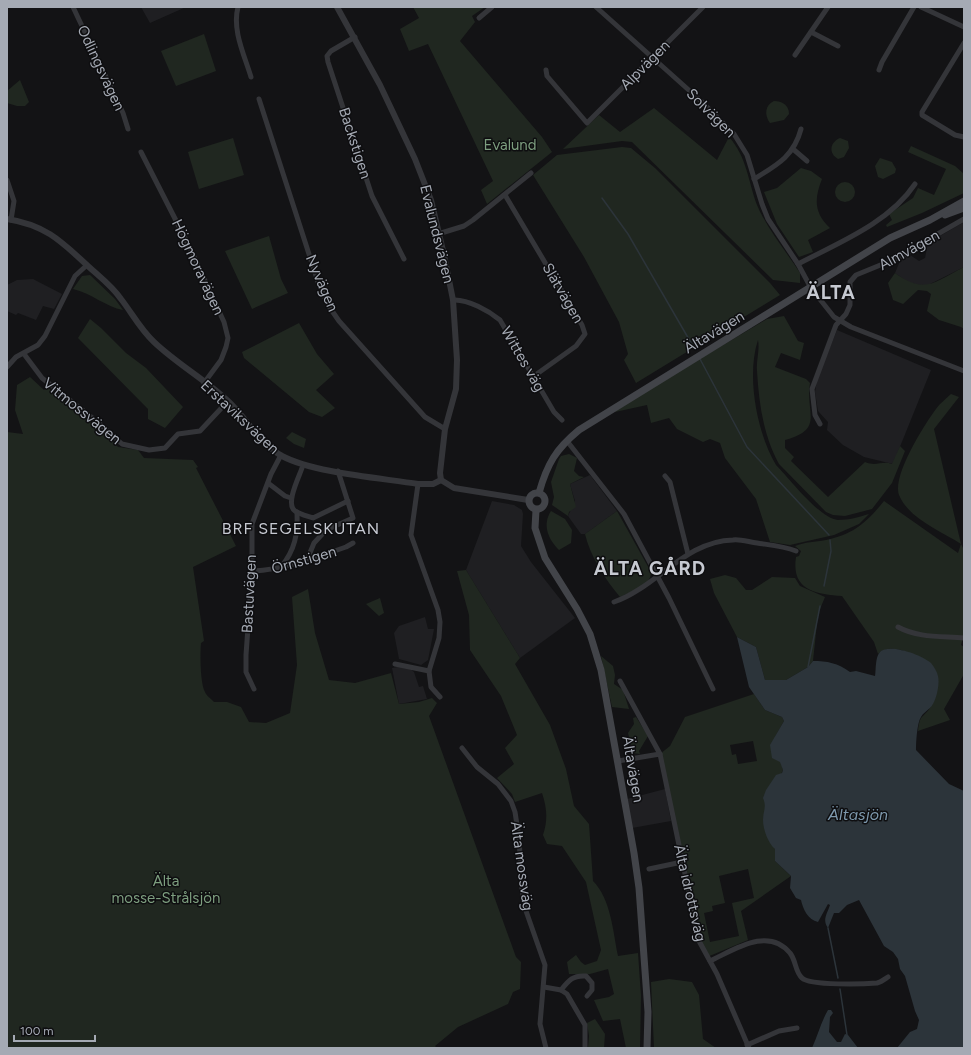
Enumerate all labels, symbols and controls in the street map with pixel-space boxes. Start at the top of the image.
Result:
street label: Odlingsvägen [73,22,129,114]
street label: Alpvägen [616,36,674,94]
street label: Solvägen [683,85,739,141]
street label: Backstigen [335,105,375,181]
park label: Evalund [484,136,537,154]
street label: Evalundsvägen [416,183,458,285]
street label: Högmoravägen [168,216,228,318]
street label: Almvägen [875,226,943,274]
street label: Nyvägen [302,252,342,314]
street label: Slätvägen [539,260,587,326]
district label: ÄLTA [806,281,856,304]
street label: Ältavägen [680,307,748,357]
street label: Wittes väg [497,323,549,395]
street label: Vitmossvägen [39,374,125,448]
street label: Erstaviksvägen [197,376,283,458]
district label: BRF SEGELSKUTAN [222,519,380,538]
street label: Örnstigen [270,542,338,578]
street label: Bastuvägen [238,554,260,634]
district label: ÄLTA GÅRD [594,556,706,580]
street label: Ältavägen [618,734,648,804]
water label: Ältasjön [827,805,888,824]
street label: Älta mossväg [507,820,537,912]
street label: Älta idrottsväg [670,843,710,943]
park label: Älta mosse-Strålsjön [112,872,220,907]
scale bar [14,1017,95,1043]
text: 100 m [20,1024,54,1038]

